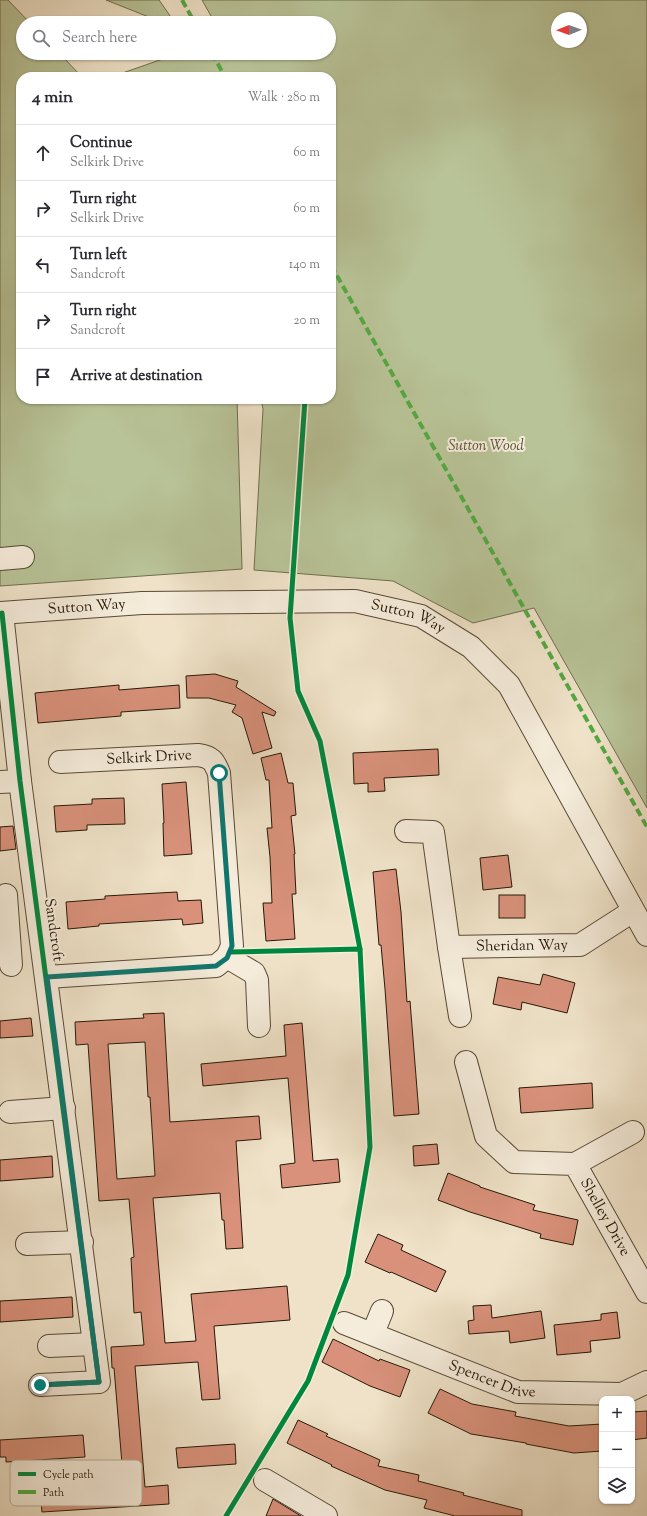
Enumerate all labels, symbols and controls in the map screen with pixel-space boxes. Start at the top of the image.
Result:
north arrow [551,12,587,48]
search box [16,16,336,60]
icon: search [30,27,52,49]
text: Search here [62,28,137,49]
text: 4 min [32,86,73,110]
text: Walk · 280 m [248,89,320,107]
text: Continue [70,133,132,154]
icon: ahead [32,142,54,164]
text: 60 m [293,144,320,162]
text: Selkirk Drive [70,154,144,172]
text: Turn right [70,189,136,210]
icon: right [32,198,54,220]
text: 60 m [293,200,320,218]
text: Selkirk Drive [70,210,144,228]
text: Turn left [70,245,127,266]
icon: left [32,254,54,276]
text: 140 m [289,256,320,274]
text: Sandcroft [70,266,125,284]
text: Turn right [70,301,136,322]
icon: right [32,310,54,332]
text: 20 m [294,312,320,330]
text: Sandcroft [70,322,125,340]
icon: arrive [32,366,54,388]
text: Arrive at destination [70,366,203,387]
park label: Sutton Wood [448,436,524,457]
street label: Sutton Way [47,594,127,620]
street label: Sutton Way [369,594,450,639]
street label: Selkirk Drive [106,745,192,771]
route start [210,764,228,782]
street label: Sandcroft [38,897,68,963]
street label: Sheridan Way [476,935,568,957]
street label: Shelley Drive [575,1174,635,1260]
street label: Spencer Drive [445,1355,536,1403]
route end [31,1376,49,1394]
map controls [599,1396,635,1504]
button: + [599,1396,635,1432]
button: − [599,1432,635,1468]
legend [10,1460,142,1506]
text: Cycle path [43,1467,94,1483]
button: layers [599,1468,635,1504]
text: Path [43,1485,65,1501]

